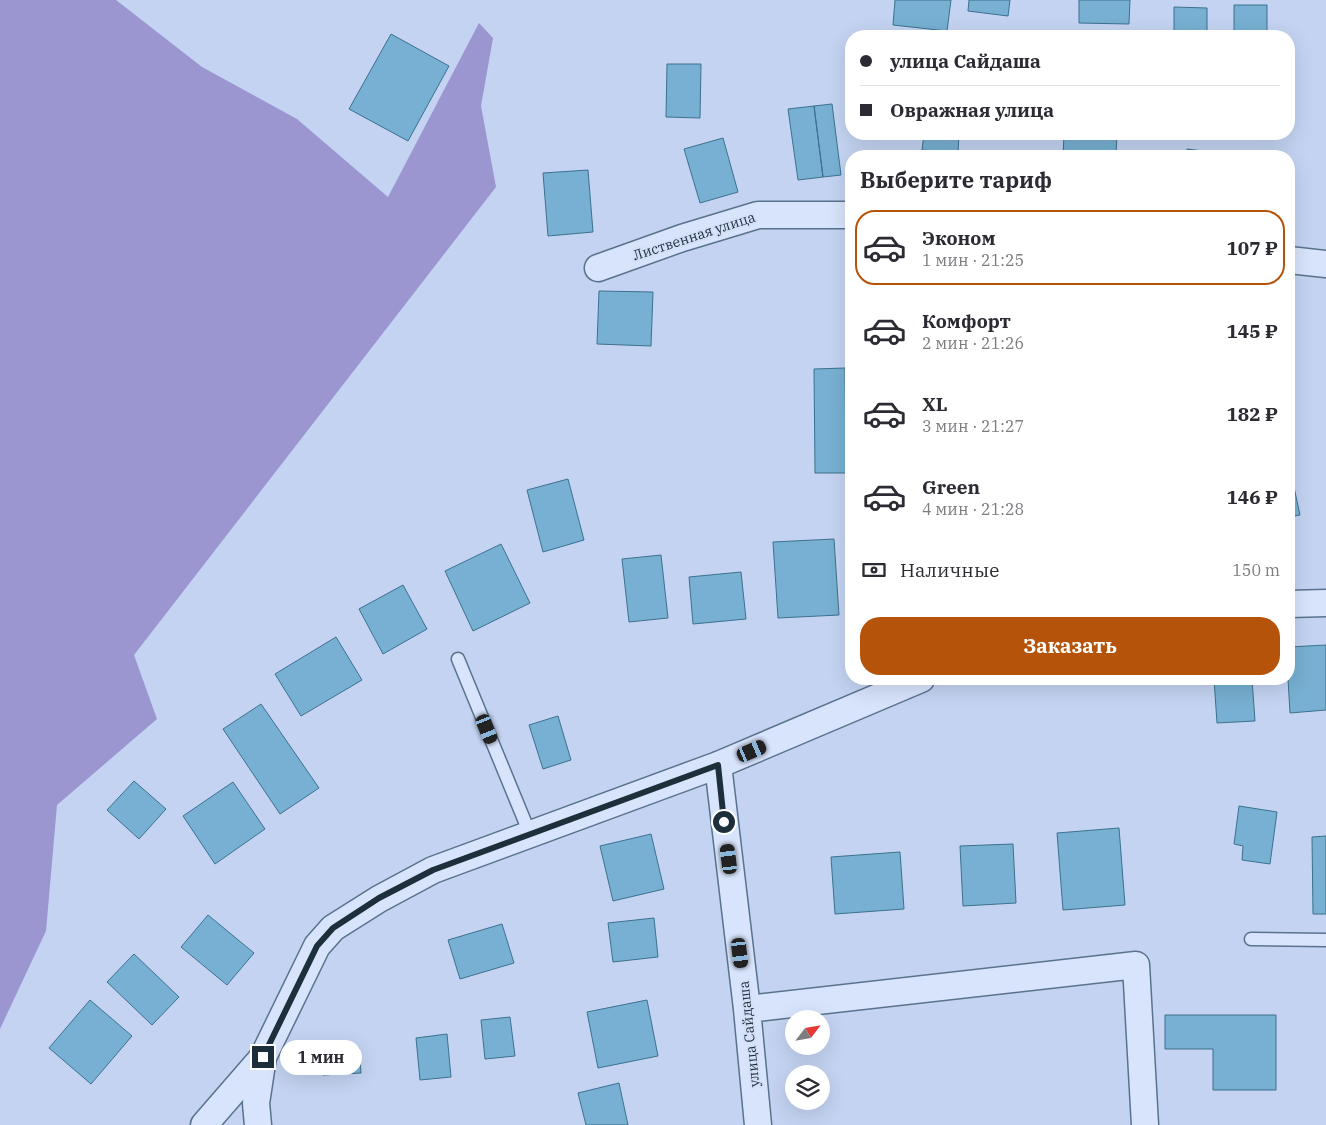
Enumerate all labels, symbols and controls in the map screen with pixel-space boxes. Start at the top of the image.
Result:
text: улица Сайдаша [890,49,1041,73]
text: Овражная улица [890,98,1054,122]
text: Выберите тариф [860,165,1052,194]
street label: Лиственная улица [631,208,758,264]
icon: car [862,225,907,270]
text: Эконом [922,226,995,250]
text: 107 ₽ [1226,236,1278,260]
text: 1 мин · 21:25 [922,250,1024,270]
icon: car [862,308,907,353]
text: Комфорт [922,309,1011,333]
text: 145 ₽ [1226,319,1278,343]
text: 2 мин · 21:26 [922,333,1024,353]
icon: car [862,391,907,436]
text: XL [922,392,948,416]
text: 182 ₽ [1226,402,1278,426]
text: 3 мин · 21:27 [922,416,1024,436]
icon: car [862,474,907,519]
text: Green [922,475,980,499]
text: 146 ₽ [1226,485,1278,509]
text: 4 мин · 21:28 [922,499,1024,519]
icon: cash [860,556,888,584]
text: Наличные [900,558,999,582]
text: 150 m [1232,560,1280,580]
button: Заказать [860,617,1280,675]
car [474,712,499,746]
car [735,738,768,764]
route start [713,811,735,833]
car [719,843,738,875]
car [730,937,749,969]
street label: улица Сайдаша [734,980,764,1088]
north arrow [785,1010,830,1055]
map controls [785,1010,830,1110]
callout: 1 мин [280,1040,363,1074]
route end [252,1046,274,1068]
text: 1 мин [298,1047,344,1067]
button: layers [785,1065,830,1110]

